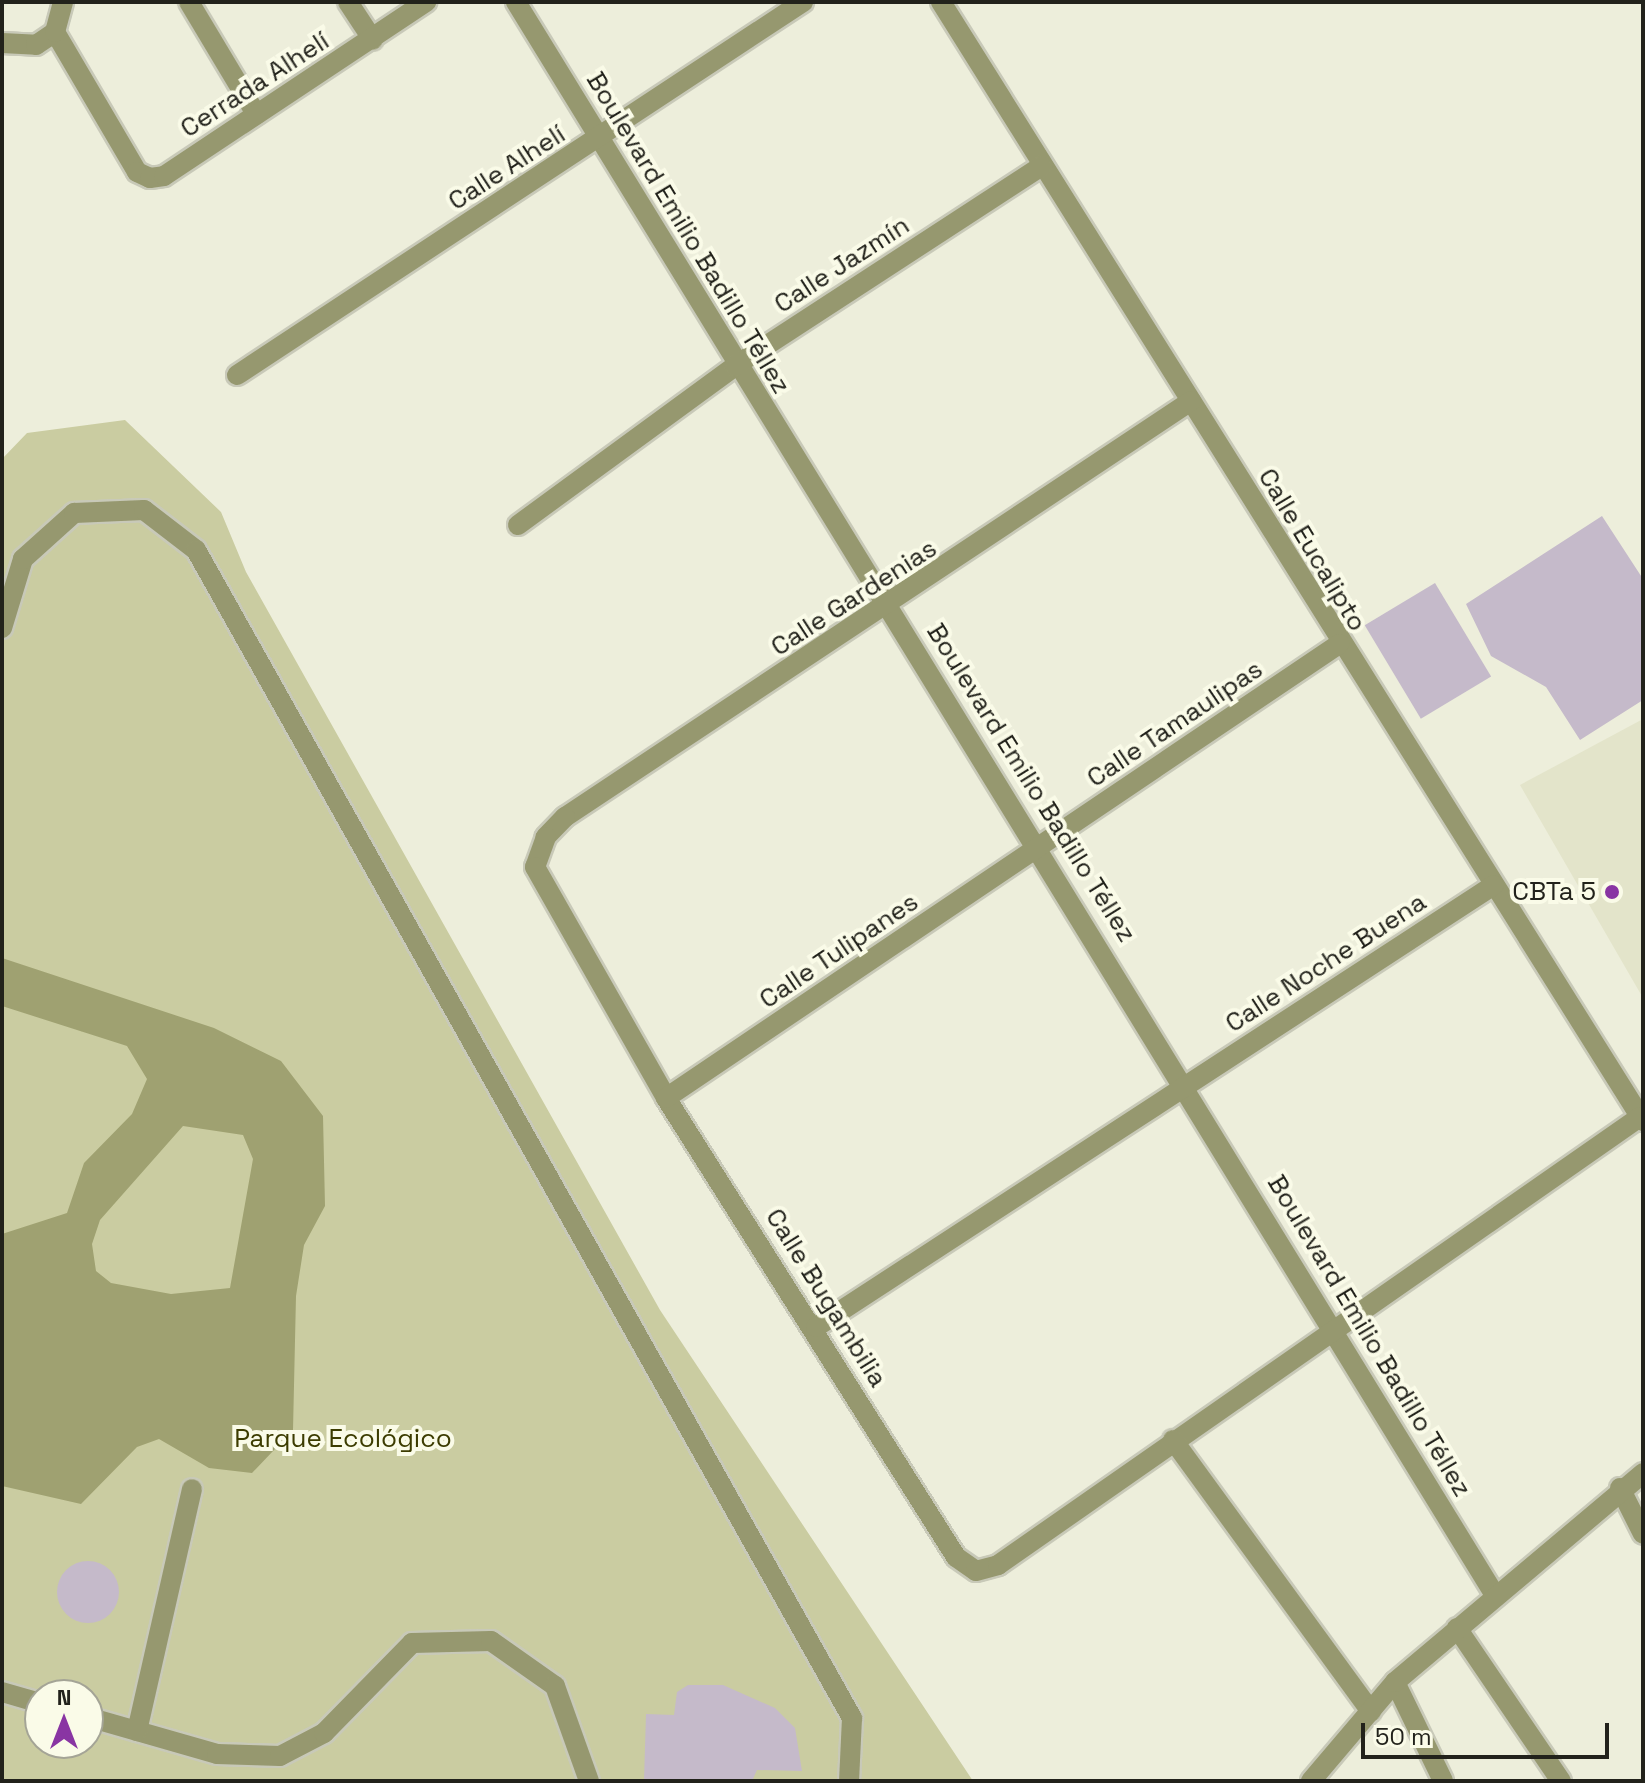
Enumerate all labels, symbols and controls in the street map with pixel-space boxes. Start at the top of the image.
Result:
street label: Cerrada Alhelí [175,25,335,145]
street label: Boulevard Emilio Badillo Téllez [579,66,797,400]
street label: Calle Alhelí [443,119,571,217]
street label: Calle Jazmín [769,210,915,320]
street label: Calle Eucalipto [1251,463,1373,637]
street label: Calle Gardenias [765,533,943,663]
street label: Boulevard Emilio Badillo Téllez [920,618,1142,948]
street label: Calle Tamaulipas [1081,654,1269,794]
place label: CBTa 5 [1512,876,1596,908]
marker: CBTa 5 [1603,883,1621,901]
street label: Calle Tulipanes [754,886,924,1016]
street label: Calle Noche Buena [1220,887,1432,1039]
street label: Boulevard Emilio Badillo Téllez [1260,1169,1478,1503]
street label: Calle Bugambilia [759,1203,893,1393]
park label: Parque Ecológico [234,1423,452,1455]
north arrow [24,1679,104,1759]
text: N [57,1683,71,1711]
scale bar [1365,1707,1613,1757]
text: 50 m [1375,1721,1432,1752]

